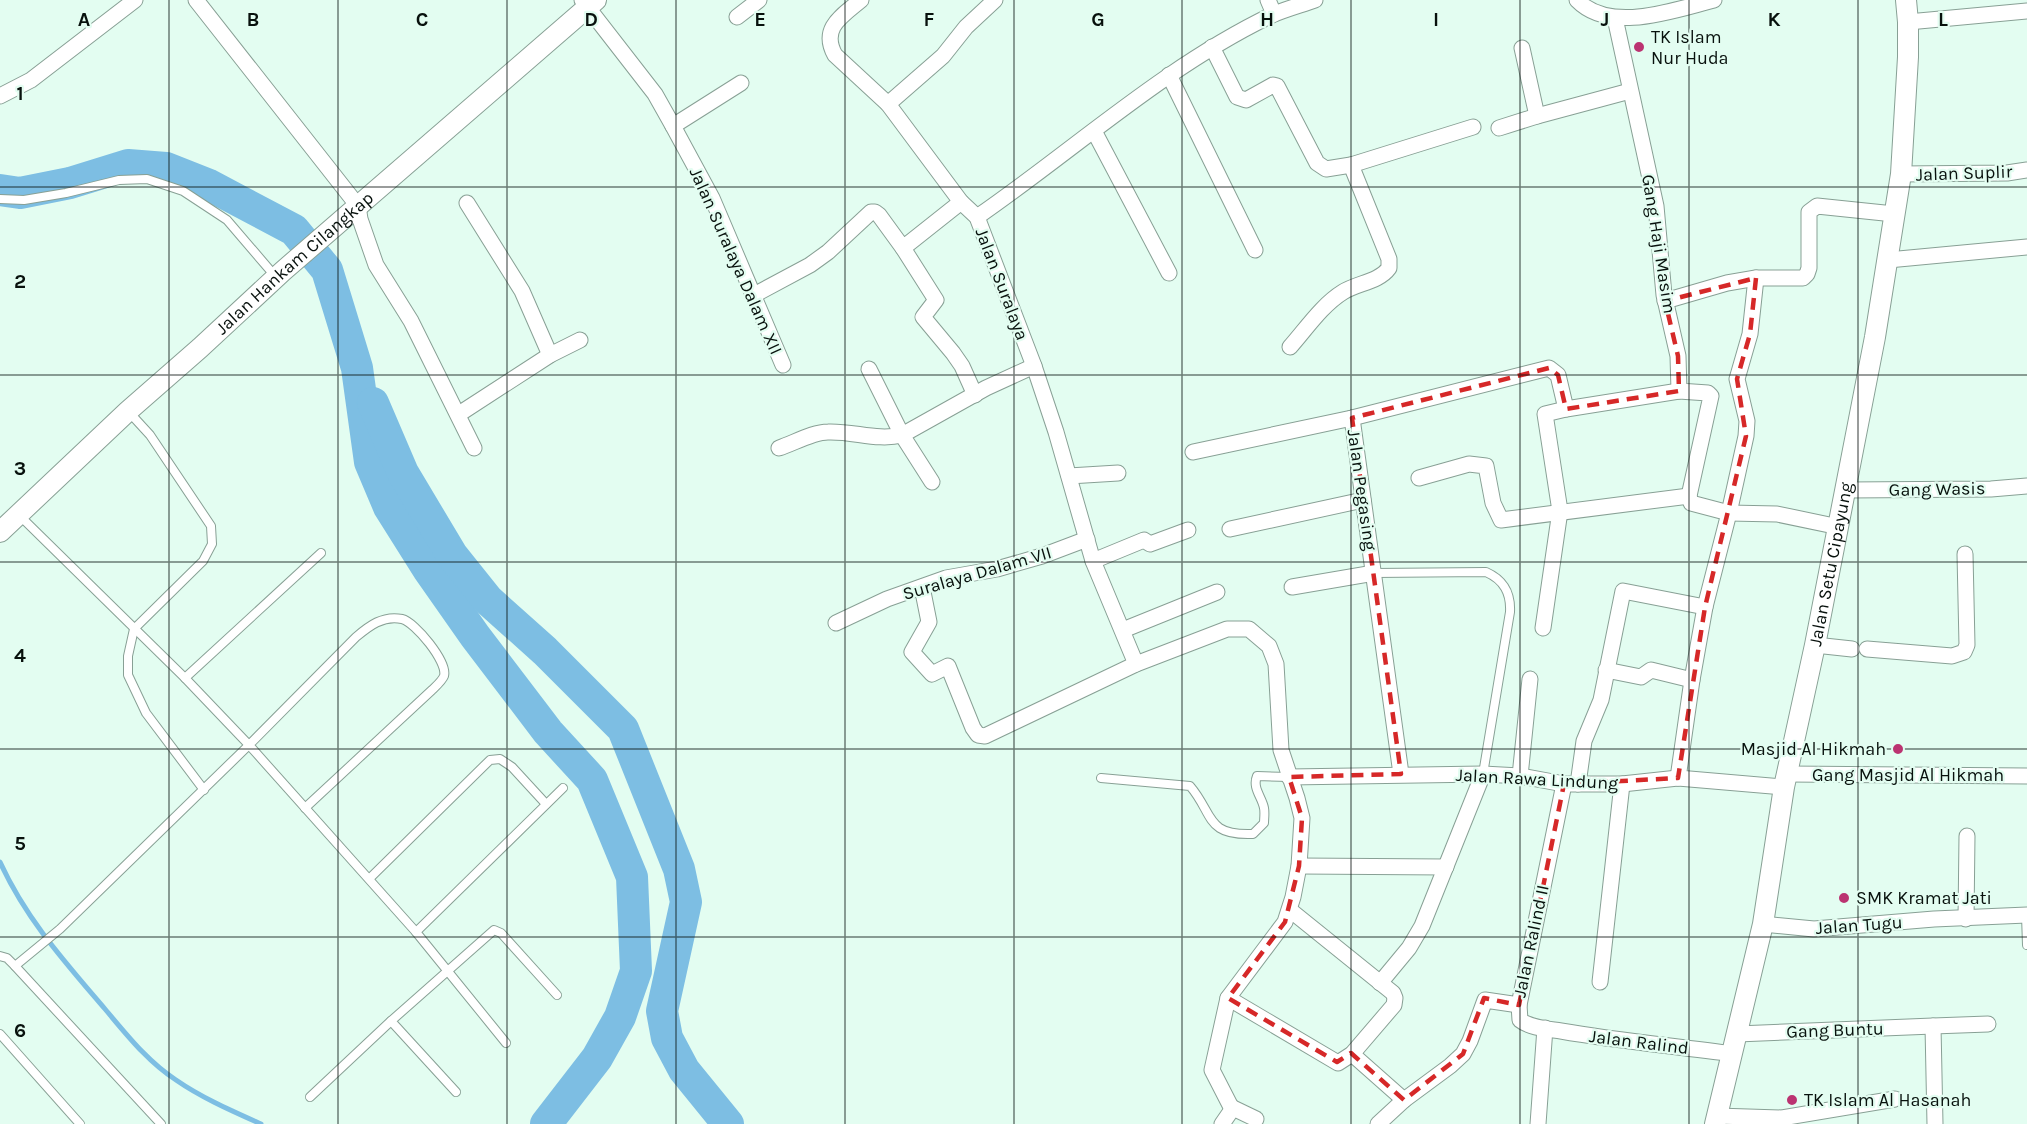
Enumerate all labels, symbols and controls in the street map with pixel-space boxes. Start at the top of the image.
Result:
text: A [78,8,91,31]
text: B [247,8,259,31]
text: C [416,8,428,31]
text: D [584,8,598,31]
text: E [754,8,766,31]
text: F [924,8,935,31]
text: G [1091,8,1105,31]
text: H [1260,8,1274,31]
text: I [1433,8,1439,31]
text: J [1601,8,1609,31]
text: K [1767,8,1781,31]
text: L [1938,8,1948,31]
place label: TK Islam Nur Huda [1651,26,1729,69]
marker: TK Islam Nur Huda [1632,40,1646,54]
text: 1 [16,82,24,105]
street label: Jalan Suplir [1915,160,2013,186]
street label: Jalan Suralaya Dalam XII [685,164,787,358]
street label: Gang Haji Masim [1637,173,1681,315]
street label: Jalan Hankam Cilangkap [211,187,378,339]
street label: Jalan Suralaya [970,225,1034,343]
text: 2 [14,270,26,293]
street label: Jalan Pegasing [1343,428,1381,552]
text: 3 [14,457,26,480]
street label: Gang Wasis [1889,477,1985,501]
street label: Jalan Setu Cipayung [1804,480,1857,648]
street label: Suralaya Dalam VII [900,541,1054,605]
text: 4 [14,644,26,667]
place label: Masjid Al Hikmah [1741,738,1886,760]
marker: Masjid Al Hikmah [1891,742,1905,756]
street label: Jalan Rawa Lindung [1455,764,1619,794]
street label: Gang Masjid Al Hikmah [1812,764,2004,786]
text: 5 [14,832,26,855]
street label: Jalan Ralind II [1508,883,1554,999]
place label: SMK Kramat Jati [1856,887,1992,909]
marker: SMK Kramat Jati [1837,891,1851,905]
street label: Jalan Tugu [1815,911,1903,939]
street label: Gang Buntu [1786,1017,1884,1043]
text: 6 [14,1019,26,1042]
street label: Jalan Ralind [1588,1025,1690,1059]
place label: TK Islam Al Hasanah [1804,1089,1971,1111]
marker: TK Islam Al Hasanah [1785,1093,1799,1107]

